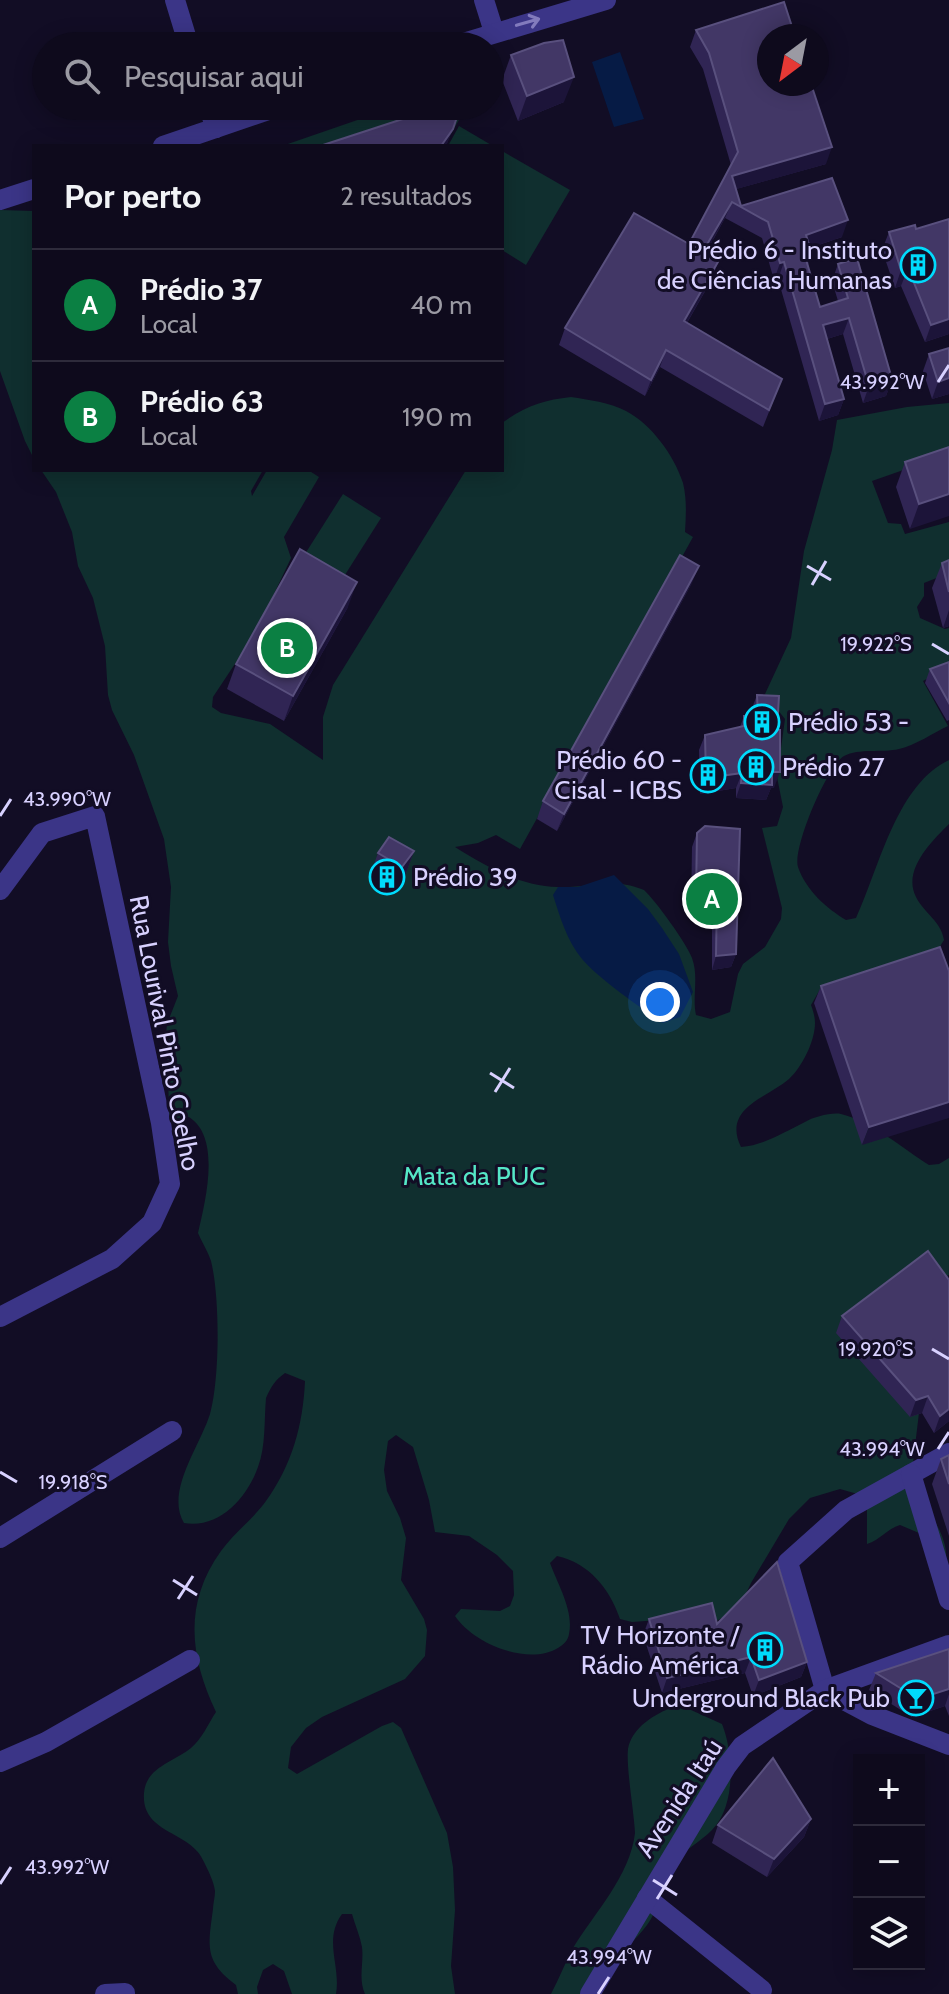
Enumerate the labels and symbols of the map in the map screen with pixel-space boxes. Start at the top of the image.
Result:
one-way arrow [514,14,540,29]
north arrow [757,24,829,96]
place label: Prédio 6 - Instituto de Ciências Humanas [657,234,892,296]
building icon: Prédio 6 - Instituto de Ciências Humanas [899,246,937,284]
text: 43.992°W [840,370,924,394]
pin: B [261,618,313,678]
text: 19.922°S [840,632,912,656]
building icon: Prédio 53 - [743,703,781,741]
place label: Prédio 53 - [788,706,909,738]
place label: Prédio 60 - Cisal - ICBS [554,744,682,806]
building icon: Prédio 27 [737,748,775,786]
place label: Prédio 27 [782,751,885,783]
building icon: Prédio 60 - Cisal - ICBS [689,756,727,794]
text: 43.990°W [23,787,111,811]
building icon: Prédio 39 [368,858,406,896]
place label: Prédio 39 [413,861,518,893]
pin: A [686,869,738,929]
street label: Rua Lourival Pinto Coelho [123,893,207,1173]
your location [640,982,680,1022]
park label: Mata da PUC [403,1160,545,1192]
text: 19.920°S [839,1337,914,1361]
text: 43.994°W [839,1437,925,1461]
text: 19.918°S [38,1470,108,1494]
place label: TV Horizonte / Rádio América [581,1619,741,1681]
building icon: TV Horizonte / Rádio América [746,1631,784,1669]
bar icon: Underground Black Pub [897,1679,935,1717]
place label: Underground Black Pub [632,1682,890,1714]
street label: Avenida Itaú [629,1733,729,1863]
text: 43.992°W [25,1855,109,1879]
text: 43.994°W [566,1945,652,1969]

